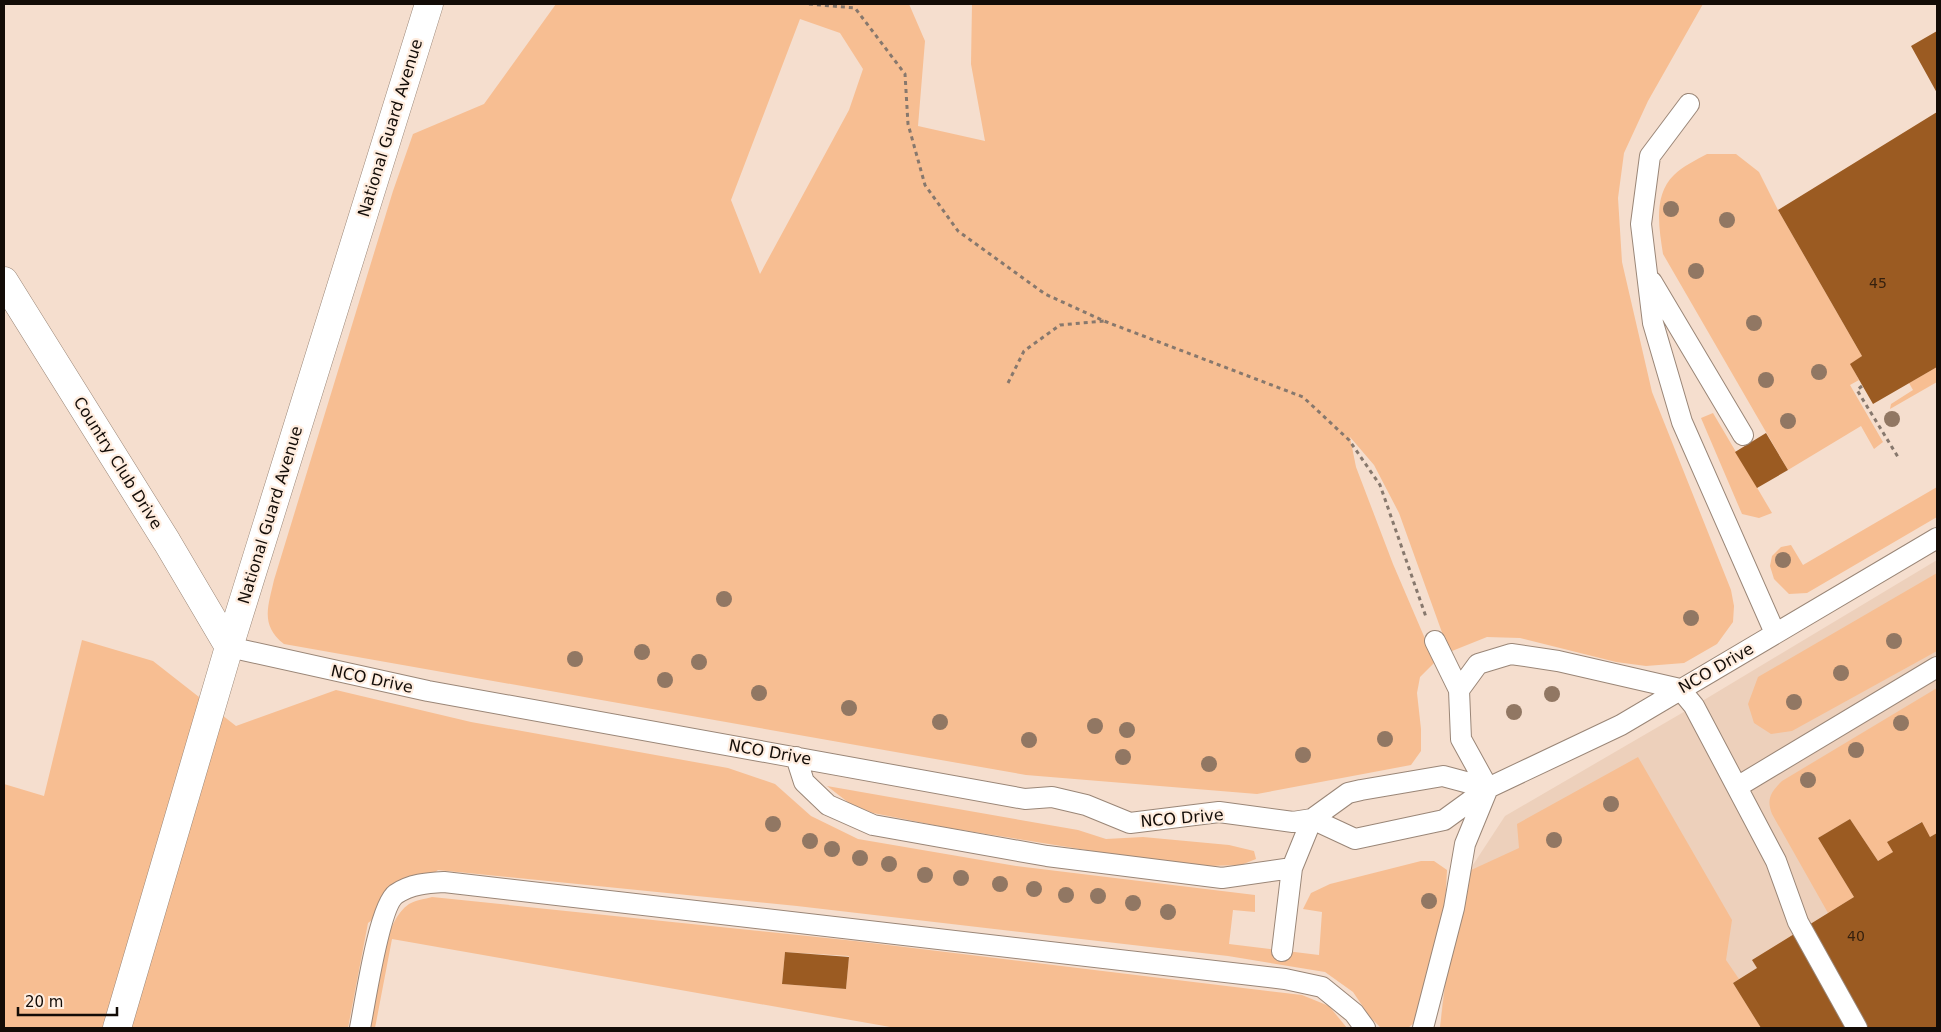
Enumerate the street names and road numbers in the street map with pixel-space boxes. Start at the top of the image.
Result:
street label: National Guard Avenue [354,37,426,219]
street label: Country Club Drive [70,393,166,533]
street label: National Guard Avenue [234,424,306,606]
street label: NCO Drive [1675,639,1757,697]
street label: NCO Drive [329,661,415,697]
street label: NCO Drive [727,735,813,769]
street label: NCO Drive [1140,805,1224,831]

